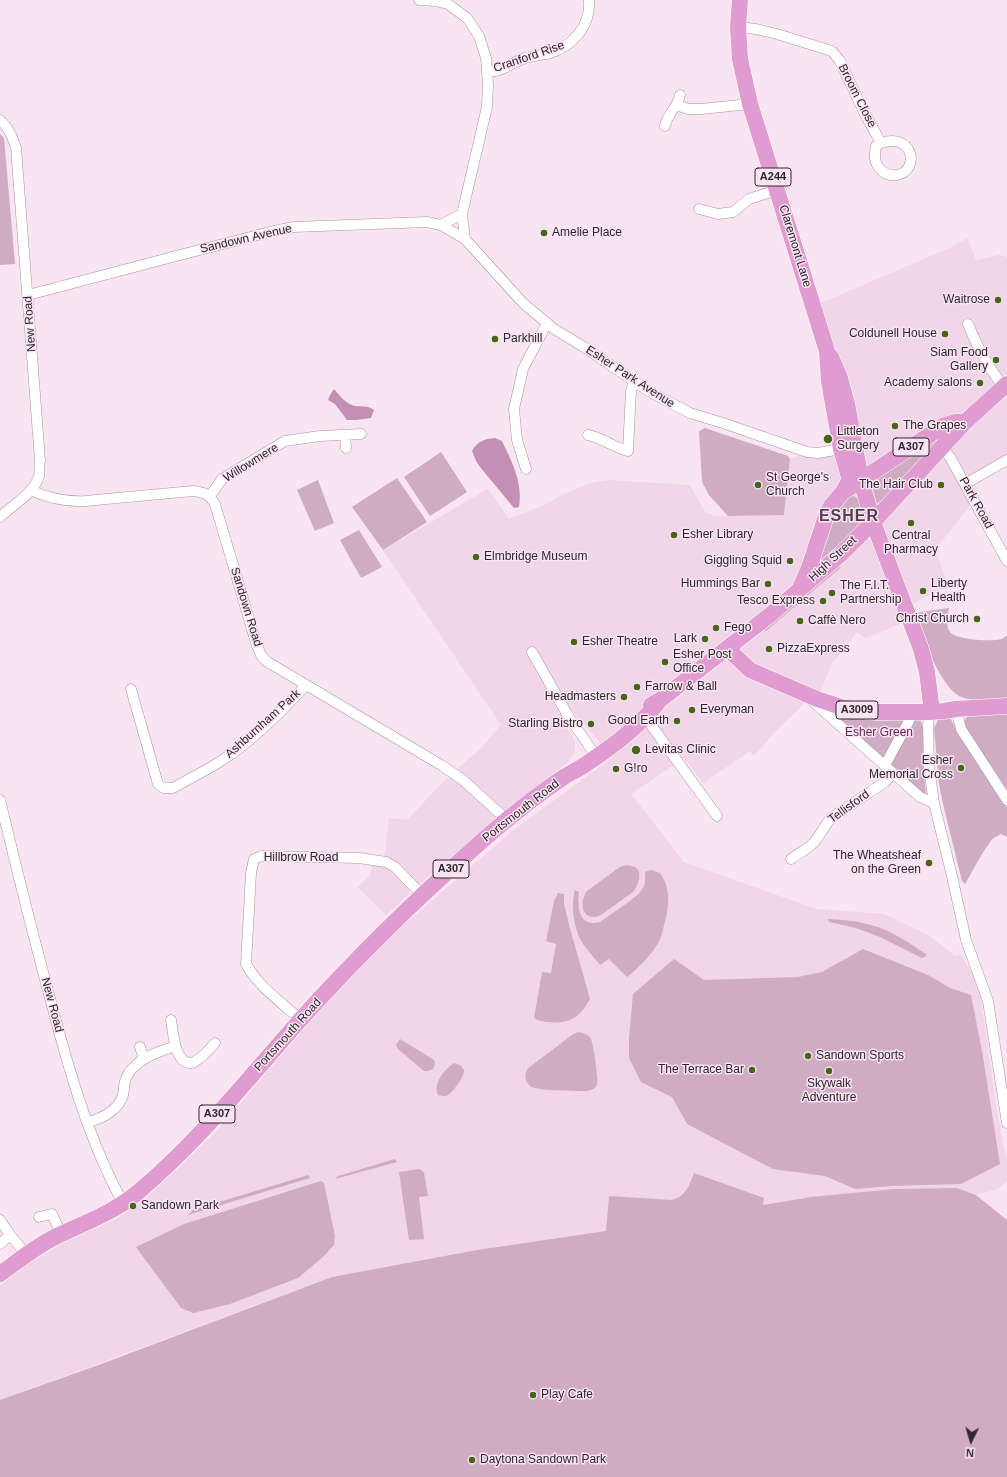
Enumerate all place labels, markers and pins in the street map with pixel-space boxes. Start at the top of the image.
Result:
place label: Amelie Place [552,226,622,240]
marker: Amelie Place [539,228,549,238]
place label: Waitrose [943,293,990,307]
marker: Waitrose [993,295,1003,305]
place label: Coldunell House [849,327,937,341]
marker: Coldunell House [940,329,950,339]
place label: Parkhill [503,332,542,346]
marker: Parkhill [490,334,500,344]
place label: Siam Food Gallery [930,346,988,374]
marker: Siam Food Gallery [991,355,1001,365]
place label: Academy salons [884,376,972,390]
marker: Academy salons [975,378,985,388]
place label: The Grapes [903,419,966,433]
marker: The Grapes [890,421,900,431]
place label: Littleton Surgery [837,425,879,453]
marker: Littleton Surgery [822,433,834,445]
place label: St George's Church [766,471,829,499]
place label: The Hair Club [859,478,933,492]
marker: St George's Church [753,480,763,490]
marker: The Hair Club [936,480,946,490]
marker: Central Pharmacy [906,518,916,528]
place label: Esher Library [682,528,753,542]
place label: Central Pharmacy [884,529,938,557]
marker: Esher Library [669,530,679,540]
place label: Elmbridge Museum [484,550,587,564]
marker: Elmbridge Museum [471,552,481,562]
place label: Giggling Squid [704,554,782,568]
marker: Giggling Squid [785,556,795,566]
place label: Hummings Bar [681,577,760,591]
place label: Liberty Health [931,577,967,605]
marker: Hummings Bar [763,579,773,589]
place label: The F.I.T. Partnership [840,579,901,607]
marker: Liberty Health [918,586,928,596]
marker: The F.I.T. Partnership [827,588,837,598]
place label: Tesco Express [737,594,815,608]
marker: Tesco Express [818,596,828,606]
place label: Christ Church [896,612,969,626]
place label: Caffè Nero [808,614,866,628]
marker: Christ Church [972,614,982,624]
marker: Caffè Nero [795,616,805,626]
place label: Fego [724,621,751,635]
marker: Fego [711,623,721,633]
place label: Lark [674,632,697,646]
marker: Lark [700,634,710,644]
place label: Esher Theatre [582,635,658,649]
marker: Esher Theatre [569,637,579,647]
place label: PizzaExpress [777,642,850,656]
marker: PizzaExpress [764,644,774,654]
place label: Esher Post Office [673,648,732,676]
marker: Esher Post Office [660,657,670,667]
place label: Farrow & Ball [645,680,717,694]
marker: Farrow & Ball [632,682,642,692]
place label: Headmasters [545,690,616,704]
marker: Headmasters [619,692,629,702]
place label: Everyman [700,703,754,717]
marker: Everyman [687,705,697,715]
place label: Good Earth [608,714,669,728]
marker: Good Earth [672,716,682,726]
place label: Starling Bistro [508,717,583,731]
marker: Starling Bistro [586,719,596,729]
place label: Levitas Clinic [645,743,716,757]
marker: Levitas Clinic [630,744,642,756]
place label: Esher Memorial Cross [869,754,953,782]
place label: G!ro [624,762,647,776]
marker: Esher Memorial Cross [956,763,966,773]
marker: G!ro [611,764,621,774]
place label: The Wheatsheaf on the Green [833,849,921,877]
marker: The Wheatsheaf on the Green [924,858,934,868]
place label: Sandown Sports [816,1049,904,1063]
marker: Sandown Sports [803,1051,813,1061]
place label: The Terrace Bar [658,1063,744,1077]
marker: The Terrace Bar [747,1065,757,1075]
marker: Skywalk Adventure [824,1066,834,1076]
place label: Skywalk Adventure [802,1077,856,1105]
place label: Sandown Park [141,1199,219,1213]
marker: Sandown Park [128,1201,138,1211]
place label: Play Cafe [541,1388,593,1402]
marker: Play Cafe [528,1390,538,1400]
place label: Daytona Sandown Park [480,1453,606,1467]
marker: Daytona Sandown Park [467,1455,477,1465]

